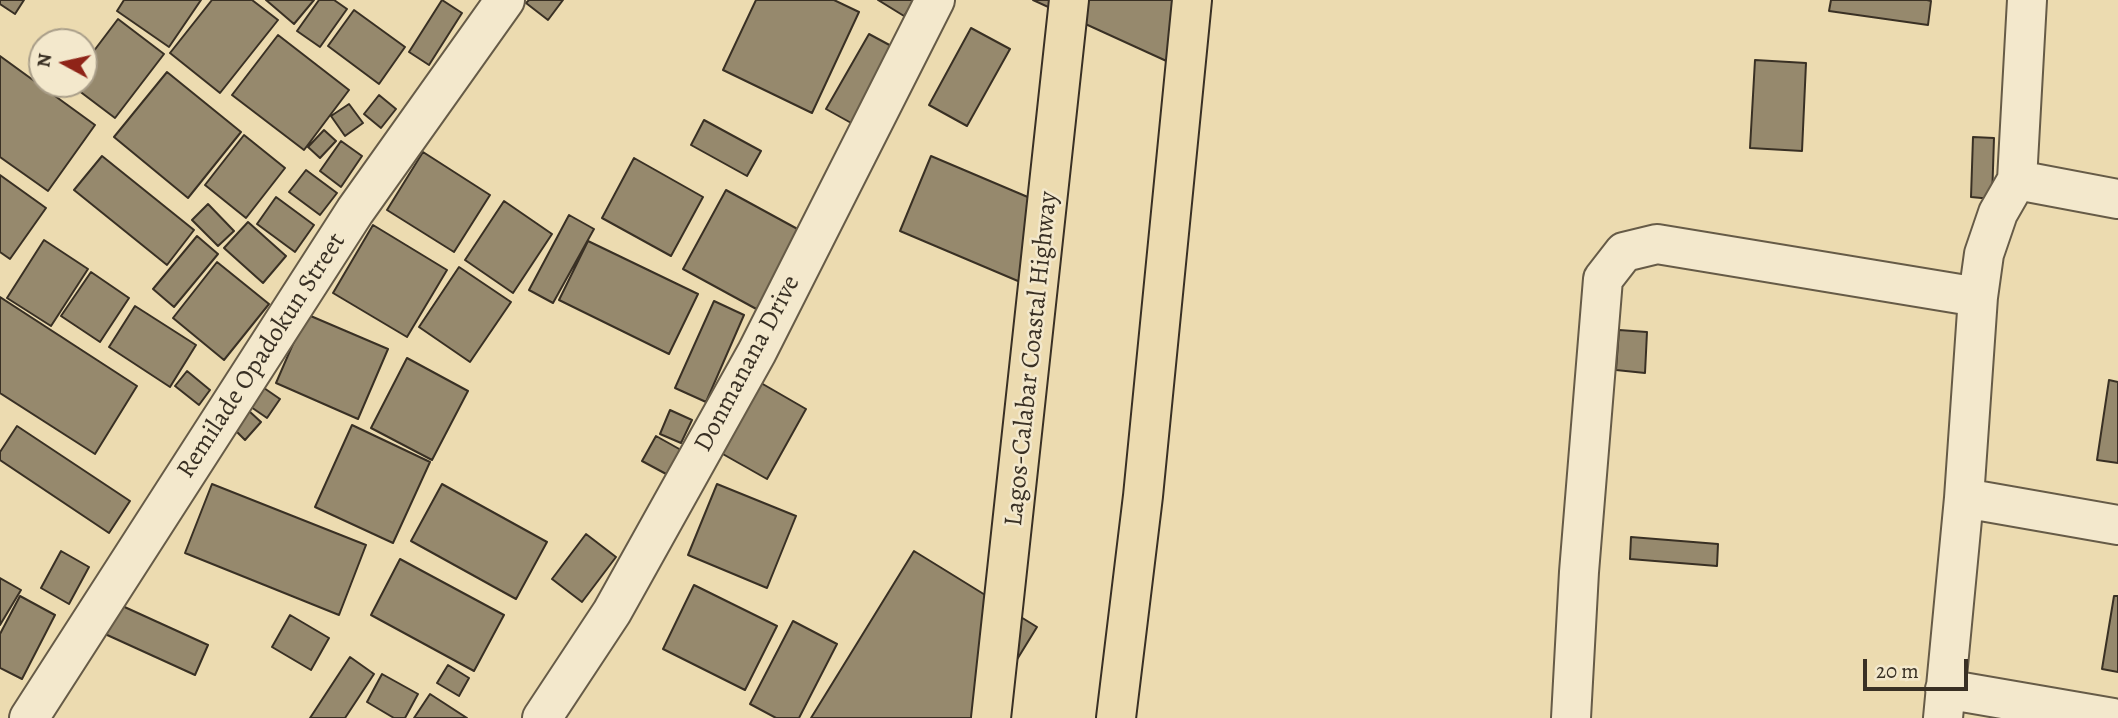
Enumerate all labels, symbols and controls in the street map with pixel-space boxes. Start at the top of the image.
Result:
north arrow [28,28,98,98]
text: N [30,52,58,69]
street label: Lagos-Calabar Coastal Highway [999,190,1065,528]
street label: Remilade Opadokun Street [171,228,353,484]
street label: Donmanana Drive [688,270,808,458]
scale bar [1866,644,1971,688]
text: 20 m [1876,657,1919,685]

